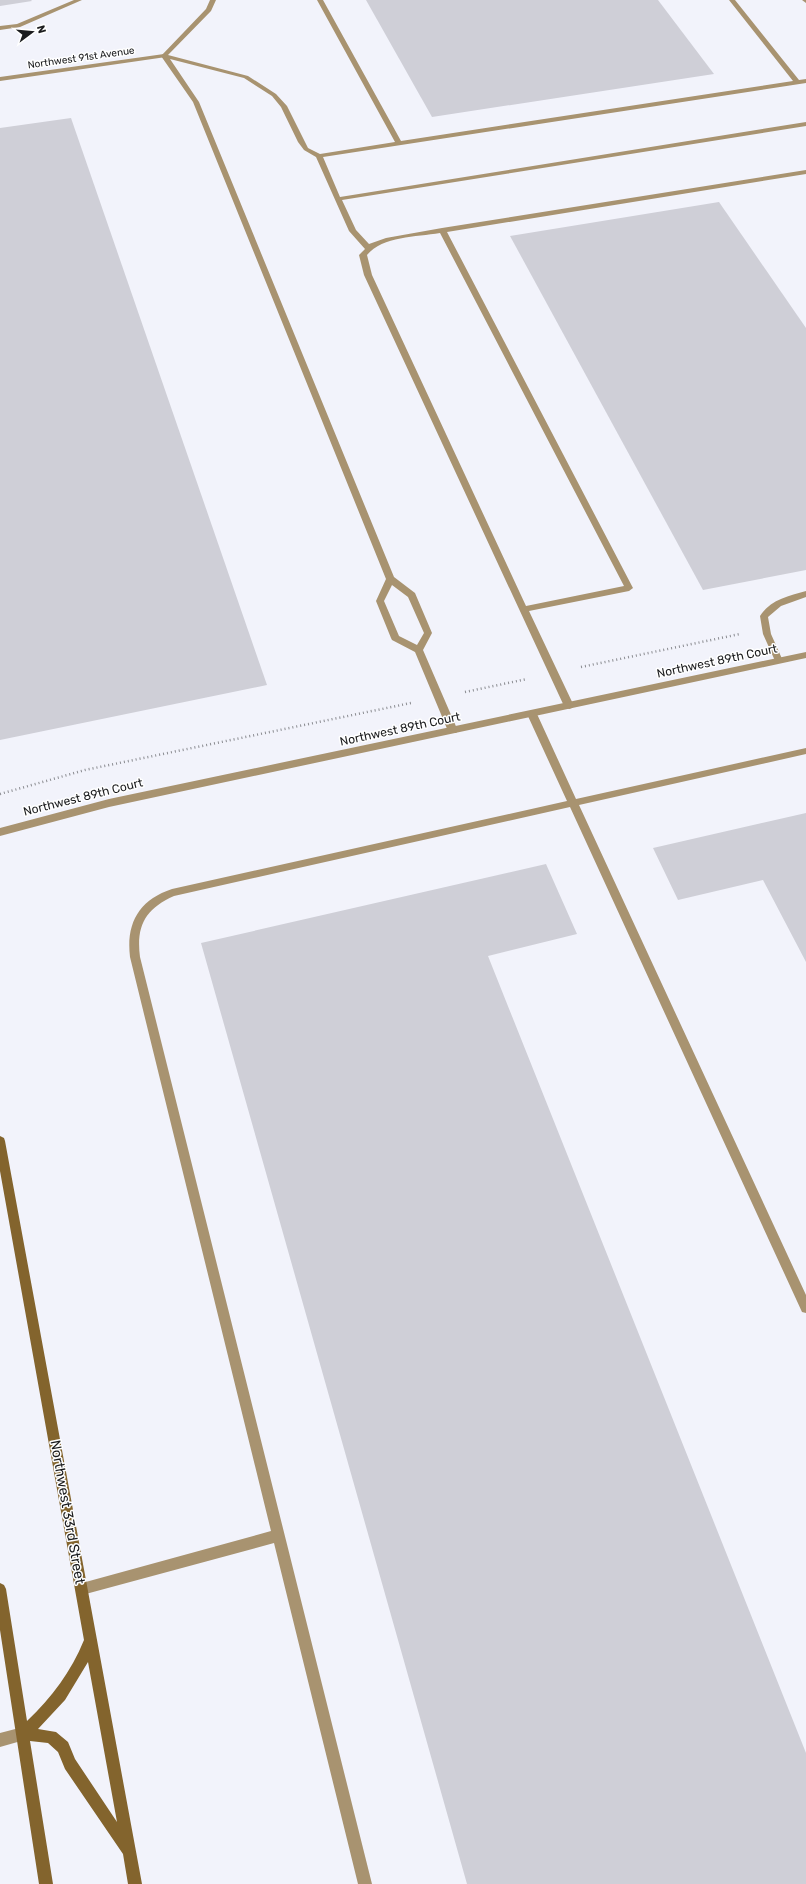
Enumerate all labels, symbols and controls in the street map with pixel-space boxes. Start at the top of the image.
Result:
north arrow [12,12,52,52]
text: N [34,24,48,35]
street label: Northwest 91st Avenue [27,44,136,71]
street label: Northwest 89th Court [656,641,779,681]
street label: Northwest 89th Court [339,709,462,749]
street label: Northwest 89th Court [22,775,145,819]
street label: Northwest 33rd Street [46,1439,89,1586]

